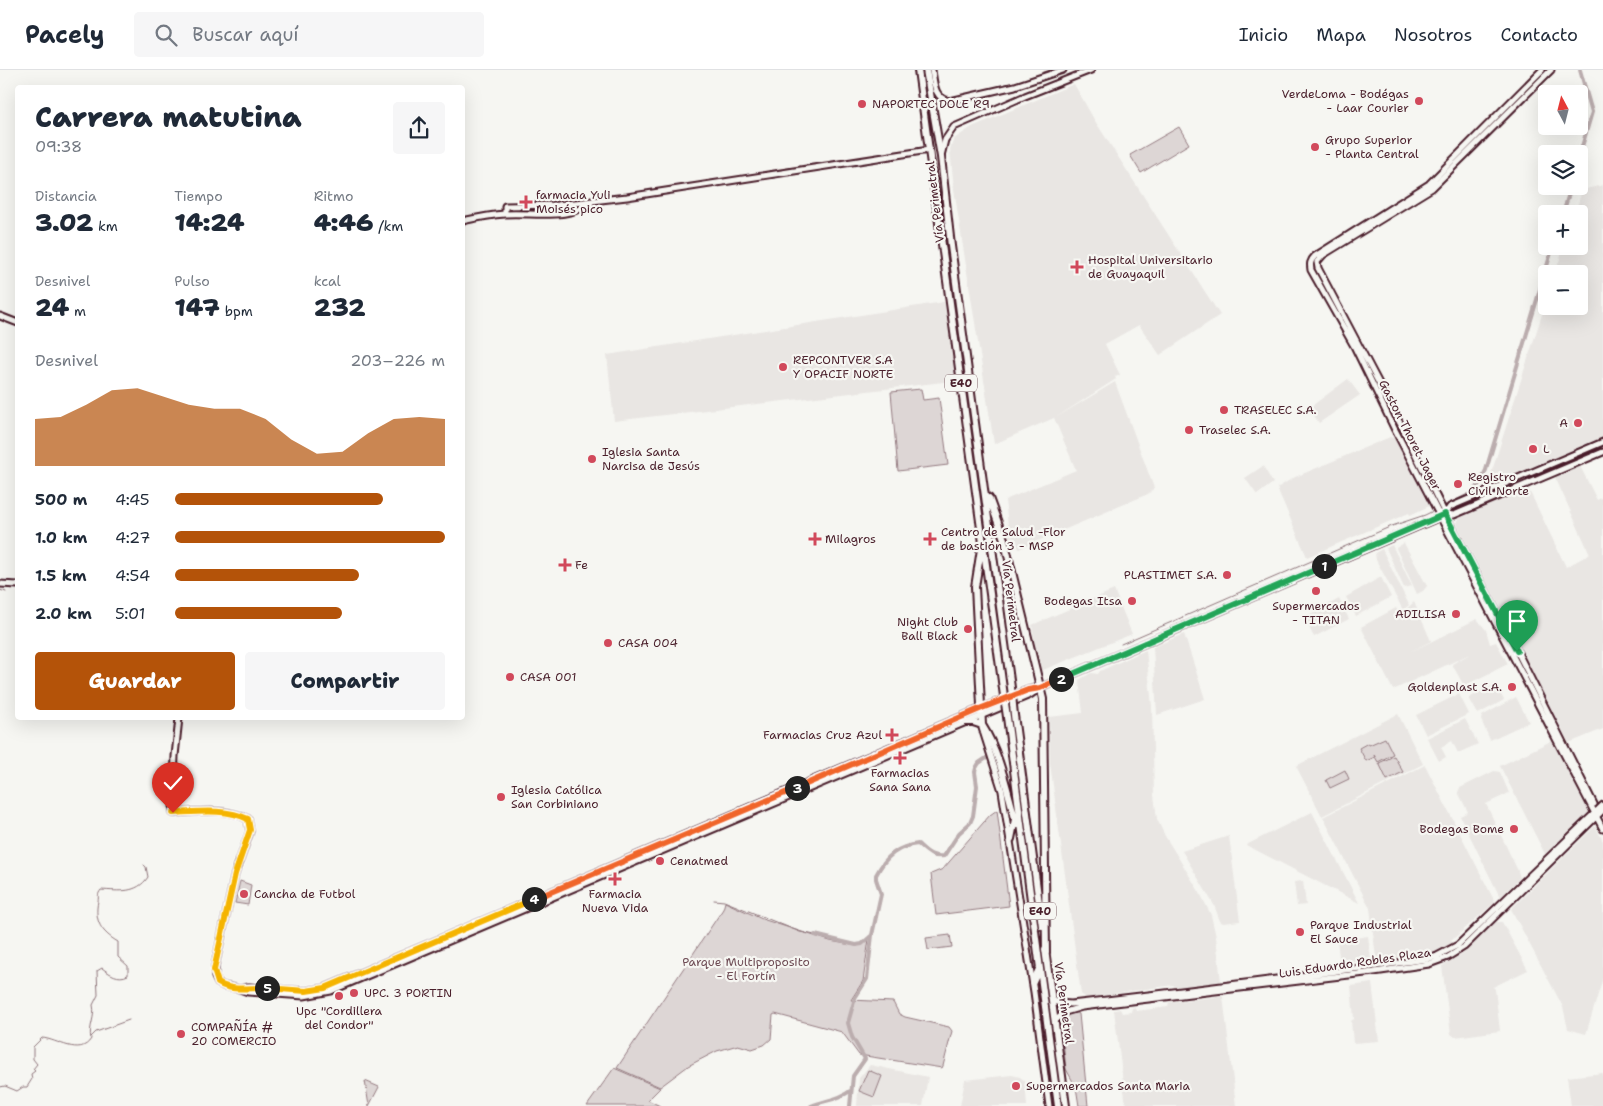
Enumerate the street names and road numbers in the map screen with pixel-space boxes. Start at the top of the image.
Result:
street label: Vía Perimetral [922,160,948,244]
road number: E40 [945,374,977,392]
street label: Gaston Thoret Jager [1375,377,1445,493]
street label: Vía Perimetral [998,559,1024,643]
road number: E40 [1024,902,1056,919]
street label: Luis Eduardo Robles Plaza [1278,944,1433,982]
street label: Vía Perimetral [1050,961,1078,1045]

